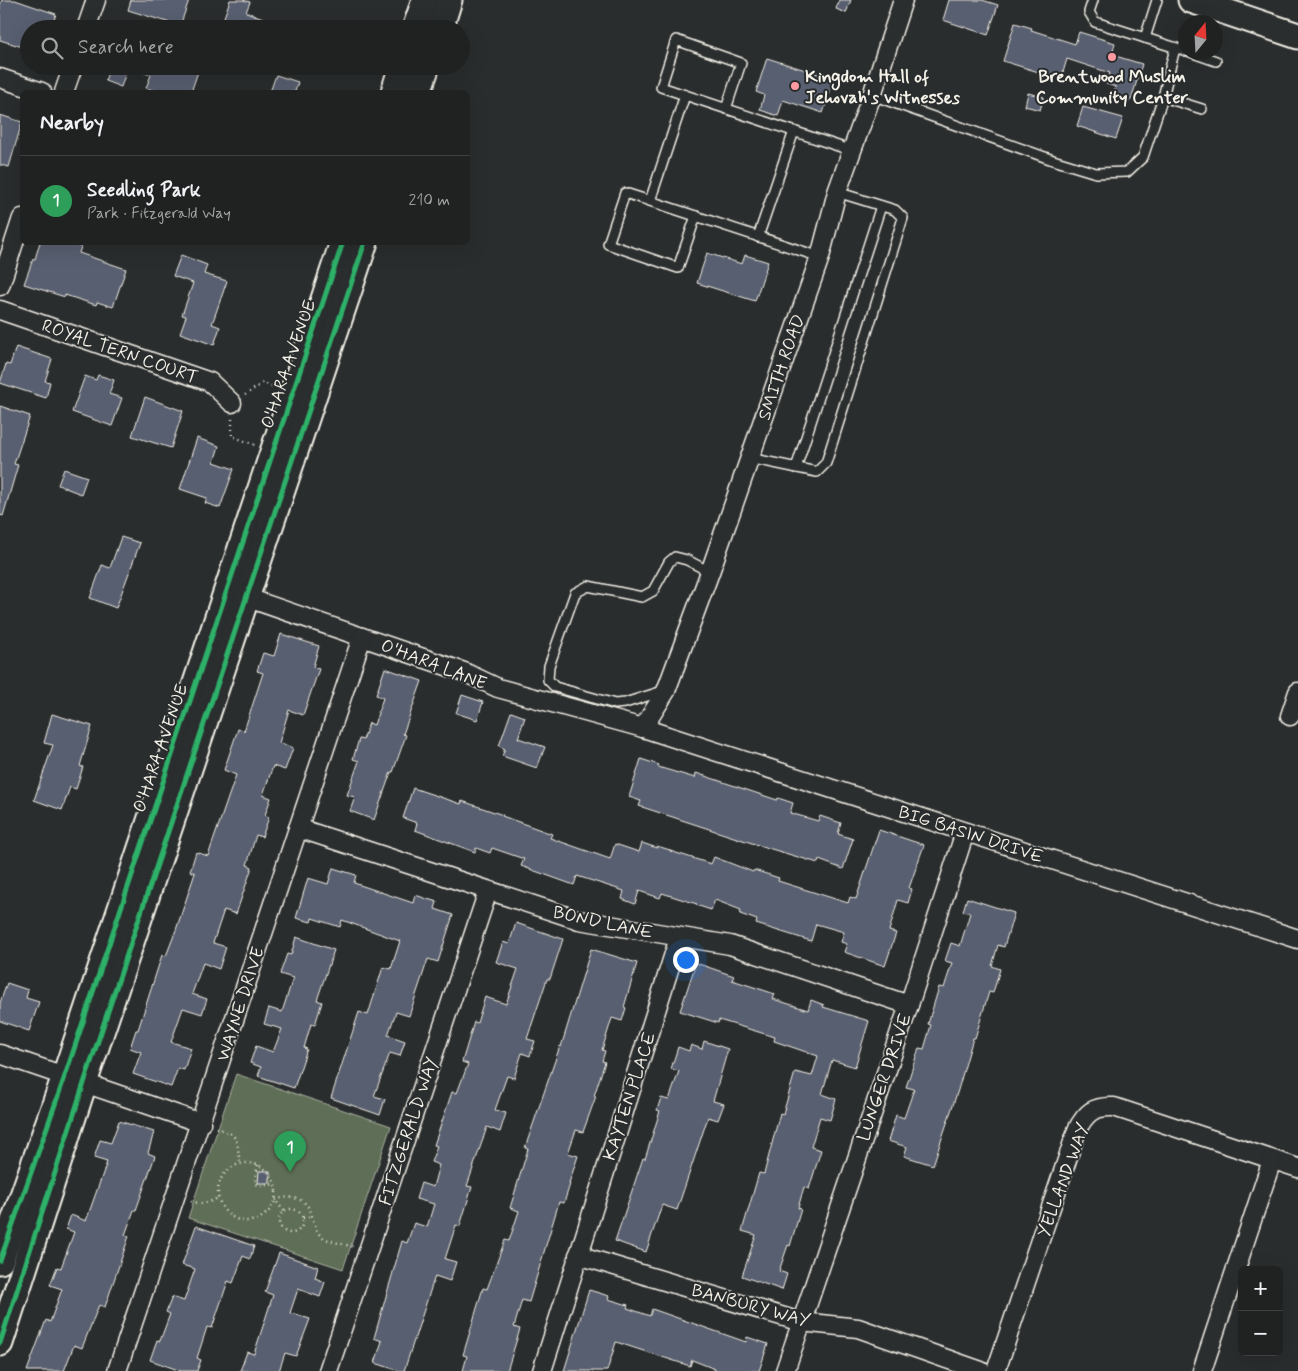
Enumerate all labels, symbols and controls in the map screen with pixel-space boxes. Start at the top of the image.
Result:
north arrow [1178,15,1223,60]
search box [20,20,470,75]
icon: search [38,34,66,62]
text: Search here [78,35,174,60]
marker: Brentwood Muslim Community Center [1106,51,1118,63]
place label: Kingdom Hall of Jehovah's Witnesses [805,65,960,110]
place label: Brentwood Muslim Community Center [1036,65,1189,110]
marker: Kingdom Hall of Jehovah's Witnesses [789,80,801,92]
text: Nearby [40,109,104,137]
text: Seedling Park [87,178,201,203]
text: 1 [52,190,60,211]
text: 210 m [409,190,450,211]
text: Park · Fitzgerald Way [87,203,231,224]
street label: O'HARA AVENUE [256,297,322,432]
street label: SMITH ROAD [753,311,811,423]
street label: ROYAL TERN COURT [38,314,201,390]
street label: O'HARA LANE [377,634,490,696]
street label: O'HARA AVENUE [128,681,194,816]
street label: BIG BASIN DRIVE [895,800,1046,870]
street label: BOND LANE [551,901,655,945]
street label: WAYNE DRIVE [211,944,271,1065]
your location [673,947,699,973]
street label: LUNGER DRIVE [852,1010,918,1144]
street label: KAYTEN PLACE [598,1029,662,1164]
street label: FITZGERALD WAY [374,1054,444,1209]
street label: YELLAND WAY [1032,1119,1096,1241]
pin: 1 [274,1131,306,1172]
map controls [1238,1266,1283,1356]
button: + [1238,1266,1283,1311]
street label: BANBURY WAY [689,1279,813,1333]
button: − [1238,1311,1283,1356]

